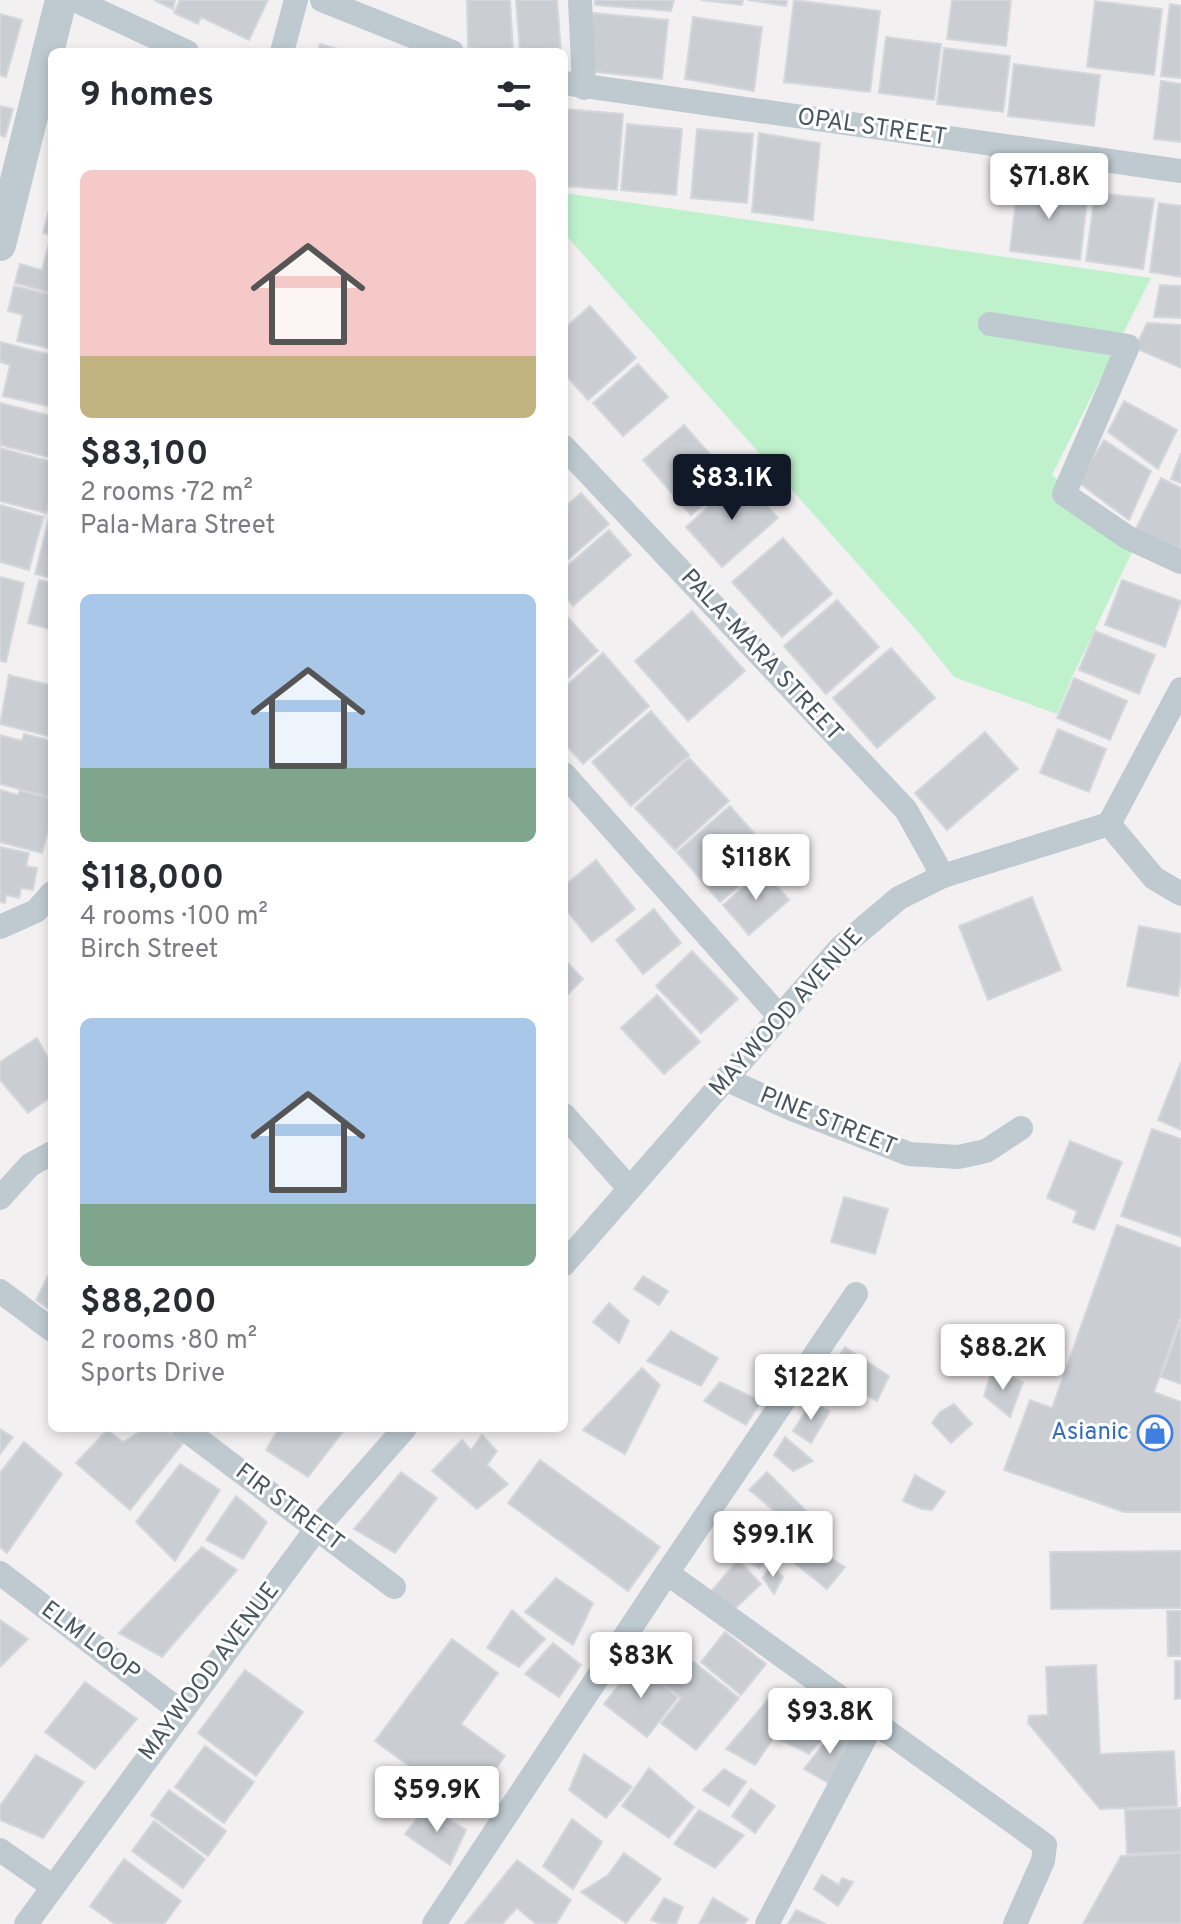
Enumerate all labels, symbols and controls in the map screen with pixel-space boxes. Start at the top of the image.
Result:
icon: filters [492,74,536,118]
text: 9 homes [80,75,214,118]
street label: OPAL STREET [795,103,949,153]
pin: $71.8K [984,153,1114,221]
text: $71.8K [1008,162,1090,195]
icon: home [236,222,380,366]
text: $83,100 [80,434,208,477]
pin: $83.1K [667,454,797,522]
text: $83.1K [691,463,773,496]
text: 2 rooms · 72 m² [80,477,253,510]
text: Pala-Mara Street [80,510,275,543]
street label: PALA-MARA STREET [673,564,849,748]
icon: home [236,646,380,790]
pin: $118K [700,834,812,902]
text: $118K [720,843,792,876]
text: $118,000 [80,858,224,901]
text: 4 rooms · 100 m² [80,901,268,934]
street label: MAYWOOD AVENUE [704,923,870,1103]
text: Birch Street [80,934,218,967]
icon: home [236,1070,380,1214]
street label: PINE STREET [755,1081,901,1163]
text: $88,200 [80,1282,217,1325]
pin: $88.2K [938,1324,1068,1392]
text: 2 rooms · 80 m² [80,1325,257,1358]
text: $88.2K [959,1333,1047,1366]
pin: $122K [755,1354,867,1422]
text: Sports Drive [80,1358,225,1391]
text: $122K [773,1363,849,1396]
shop icon: Asianic [1136,1414,1174,1452]
place label: Asianic [1051,1418,1129,1448]
street label: FIR STREET [229,1457,349,1559]
pin: $99.1K [708,1511,838,1579]
text: $99.1K [732,1520,814,1553]
street label: MAYWOOD AVENUE [133,1577,287,1767]
street label: ELM LOOP [35,1595,145,1689]
pin: $83K [594,1632,688,1700]
text: $83K [608,1641,674,1674]
pin: $93.8K [765,1688,895,1756]
text: $93.8K [786,1697,874,1730]
pin: $59.9K [372,1766,502,1834]
text: $59.9K [393,1775,481,1808]

